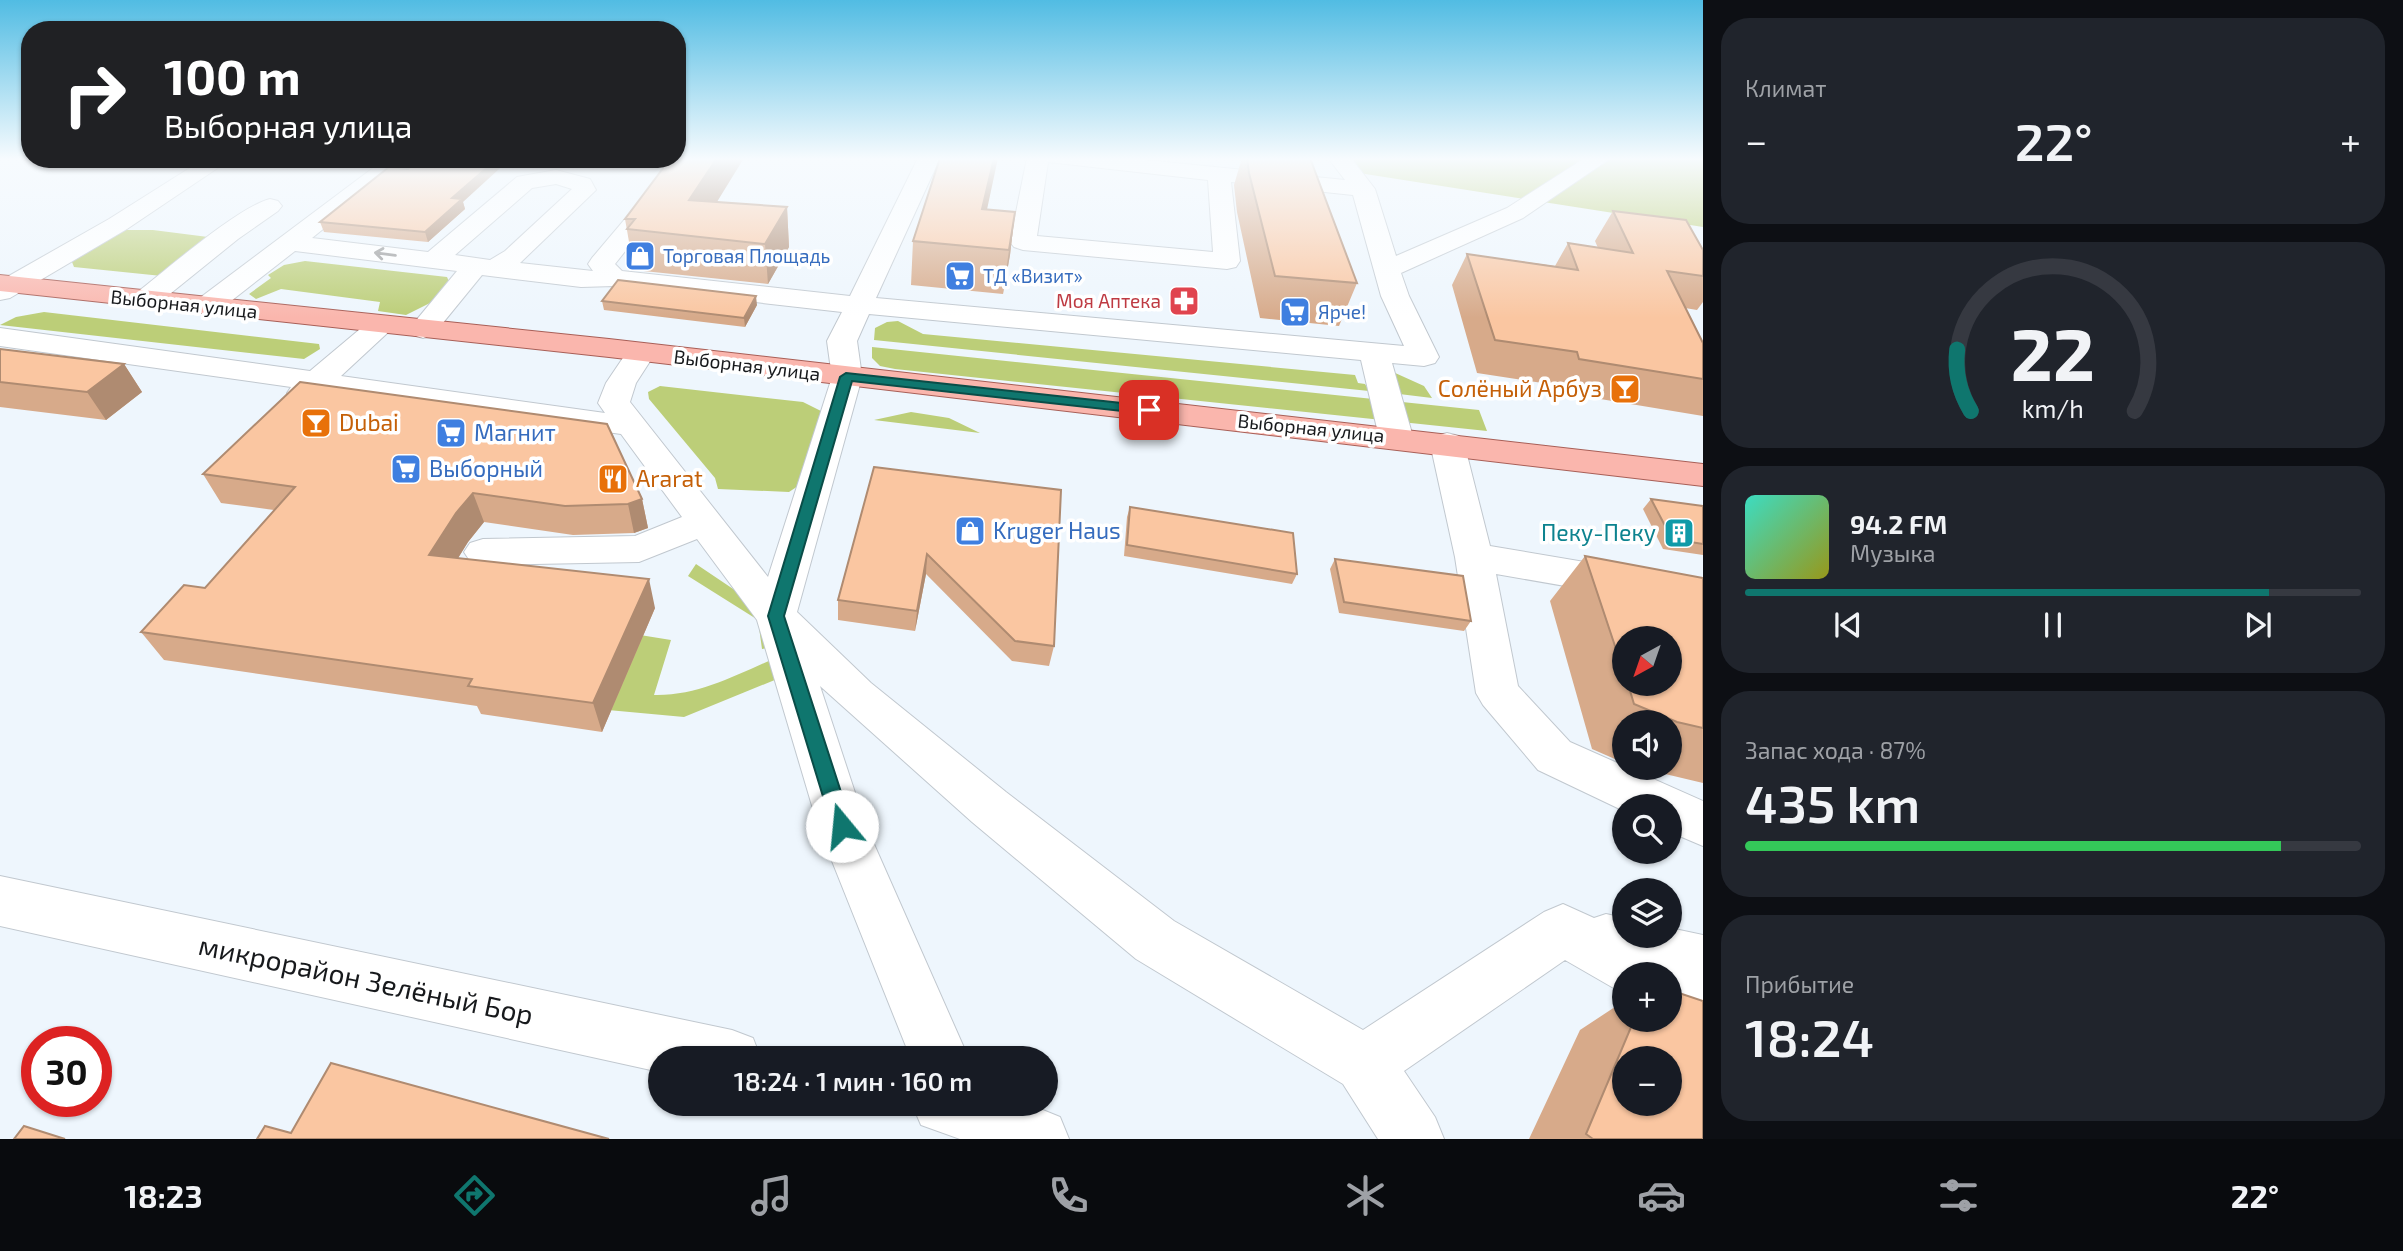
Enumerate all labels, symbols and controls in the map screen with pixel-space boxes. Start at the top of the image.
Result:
text: 100 m [164,46,301,105]
icon: right [49,49,140,140]
text: Климат [1745,74,1826,102]
text: Выборная улица [164,106,412,144]
text: 22° [2015,109,2093,171]
text: − [1745,117,1767,163]
text: + [2340,117,2361,163]
shop icon: Торговая Площадь [623,239,657,273]
place label: Торговая Площадь [663,244,830,267]
one-way arrow [374,247,397,260]
supermarket icon: ТД «Визит» [943,259,977,293]
place label: ТД «Визит» [983,264,1083,287]
street label: Выборная улица [109,284,259,324]
pharmacy icon: Моя Аптека [1167,284,1201,318]
place label: Моя Аптека [1056,289,1161,312]
supermarket icon: Ярче! [1278,295,1312,329]
place label: Ярче! [1318,300,1366,323]
text: 22 [2011,309,2095,397]
street label: Выборная улица [672,344,822,386]
bar icon: Солёный Арбуз [1608,372,1642,406]
place label: Солёный Арбуз [1438,374,1602,403]
pin [1119,380,1179,440]
icon: arrive [1130,391,1168,429]
text: km/h [2022,393,2084,423]
bar icon: Dubai [299,406,333,440]
place label: Dubai [339,408,399,436]
street label: Выборная улица [1236,408,1386,448]
supermarket icon: Магнит [434,416,468,450]
place label: Магнит [474,418,556,446]
supermarket icon: Выборный [389,452,423,486]
place label: Выборный [429,454,543,482]
restaurant icon: Ararat [596,462,630,496]
place label: Ararat [636,464,703,492]
text: 94.2 FM [1850,508,1947,539]
shop icon: Kruger Haus [953,514,987,548]
place label: Kruger Haus [993,516,1121,544]
building icon: Пеку-Пеку [1662,516,1696,550]
place label: Пеку-Пеку [1541,518,1656,547]
text: Музыка [1850,539,1935,567]
icon: previous [1829,606,1867,644]
icon: pause [2034,606,2072,644]
icon: next [2239,606,2277,644]
north arrow [1612,626,1682,696]
map controls [1612,626,1682,1116]
button: sound [1612,710,1682,780]
text: Запас хода · 87% [1745,736,1926,764]
text: 435 km [1745,771,1920,833]
position arrow [805,789,879,863]
button: search [1612,794,1682,864]
button: layers [1612,878,1682,948]
street label: микрорайон Зелёный Бор [196,927,537,1031]
button: + [1612,962,1682,1032]
text: Прибытие [1745,970,1854,998]
text: 18:24 [1745,1005,1874,1067]
speed limit sign: 30 [21,1026,112,1117]
button: − [1612,1046,1682,1116]
text: 18:24 · 1 мин · 160 m [734,1065,972,1096]
icon: directions [450,1171,499,1220]
icon: music [747,1171,796,1220]
icon: phone [1044,1171,1093,1220]
icon: climate [1341,1171,1390,1220]
icon: car [1637,1171,1686,1220]
icon: filters [1934,1171,1983,1220]
text: 18:23 [124,1176,203,1214]
text: 22° [2231,1176,2279,1214]

